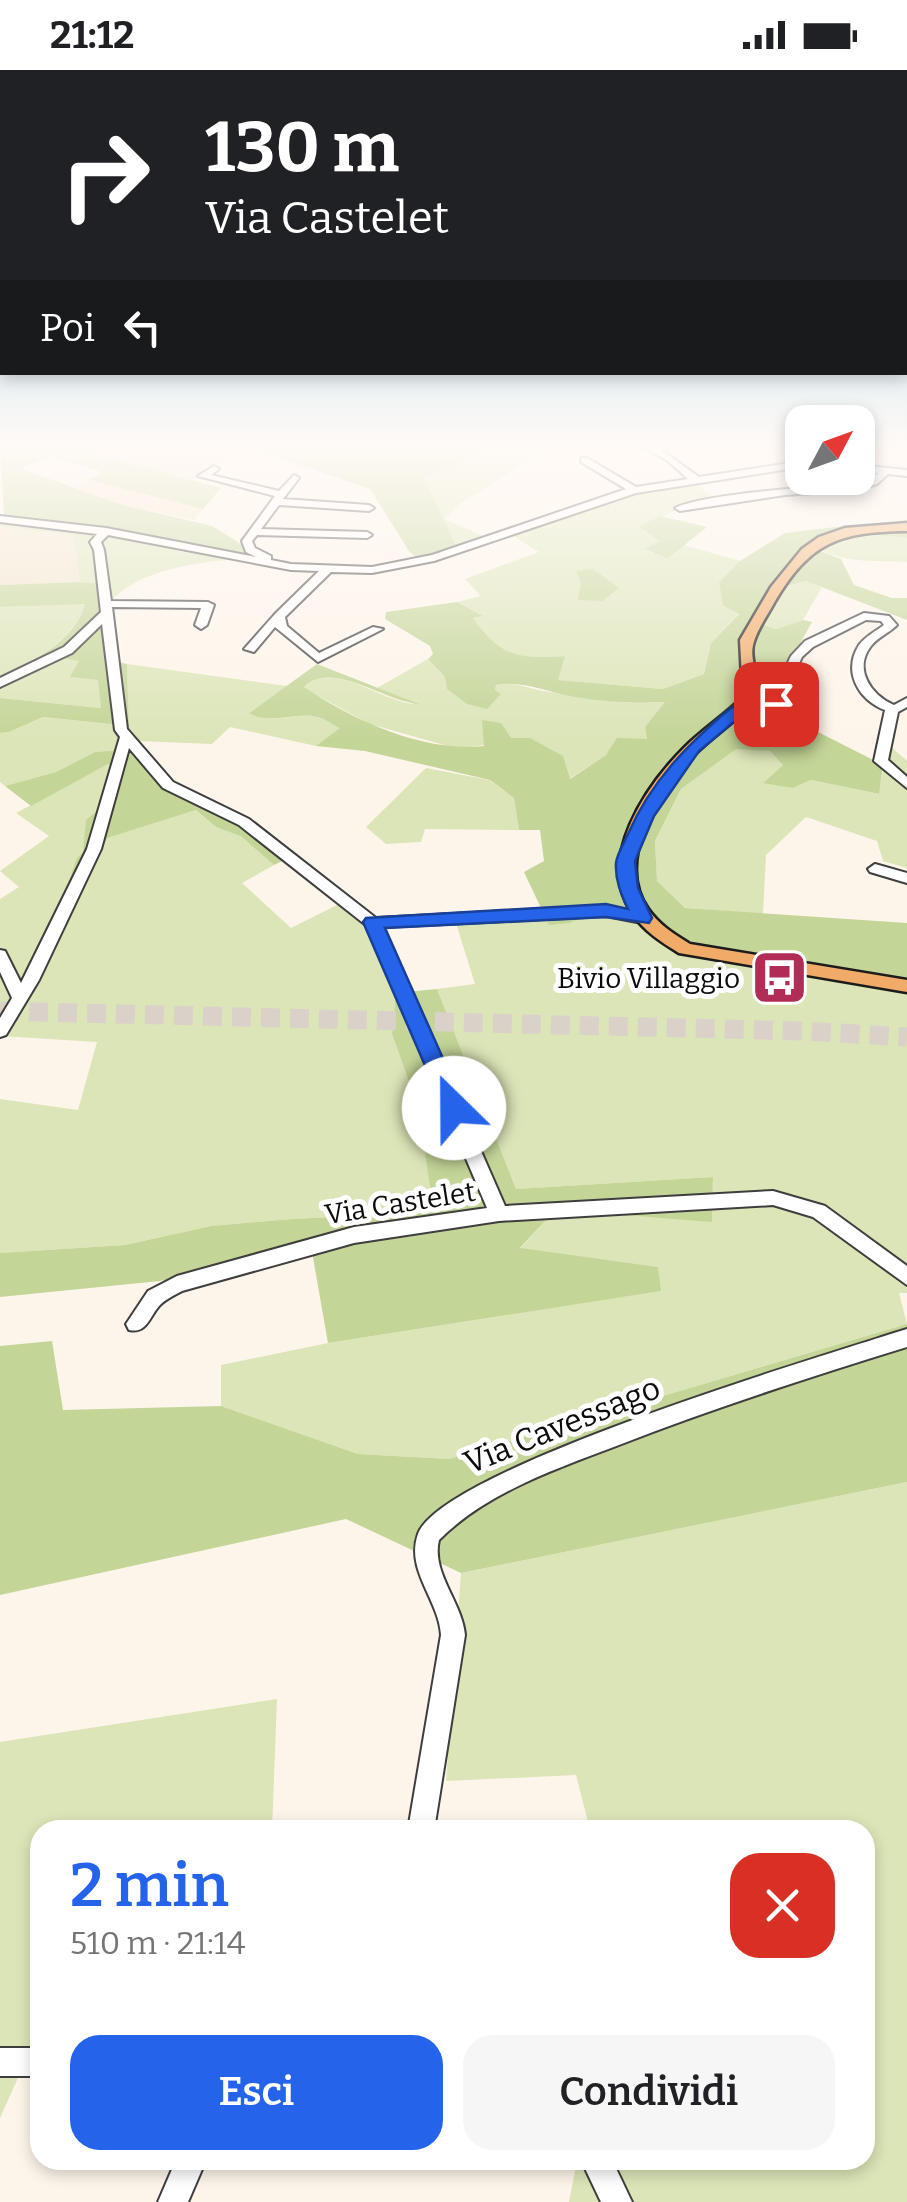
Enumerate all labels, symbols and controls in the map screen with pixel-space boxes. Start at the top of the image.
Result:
text: 21:12 [50,12,134,58]
text: 130 m [205,106,399,190]
icon: right [40,110,170,240]
text: Via Castelet [205,191,449,245]
icon: left [115,300,170,355]
text: Poi [40,305,95,351]
north arrow [785,405,875,495]
map controls [785,405,875,495]
pin [734,662,819,747]
icon: arrive [749,677,804,732]
bus stop icon: Bivio Villaggio [749,948,809,1008]
place label: Bivio Villaggio [557,962,740,995]
position arrow [402,1056,506,1160]
street label: Via Castelet [322,1175,478,1231]
street label: Via Cavessago [458,1368,666,1482]
text: 2 min [70,1850,229,1922]
button: close [730,1853,835,1958]
text: 510 m · 21:14 [70,1924,246,1962]
button: Esci [70,2035,443,2150]
button: Condividi [463,2035,835,2150]

